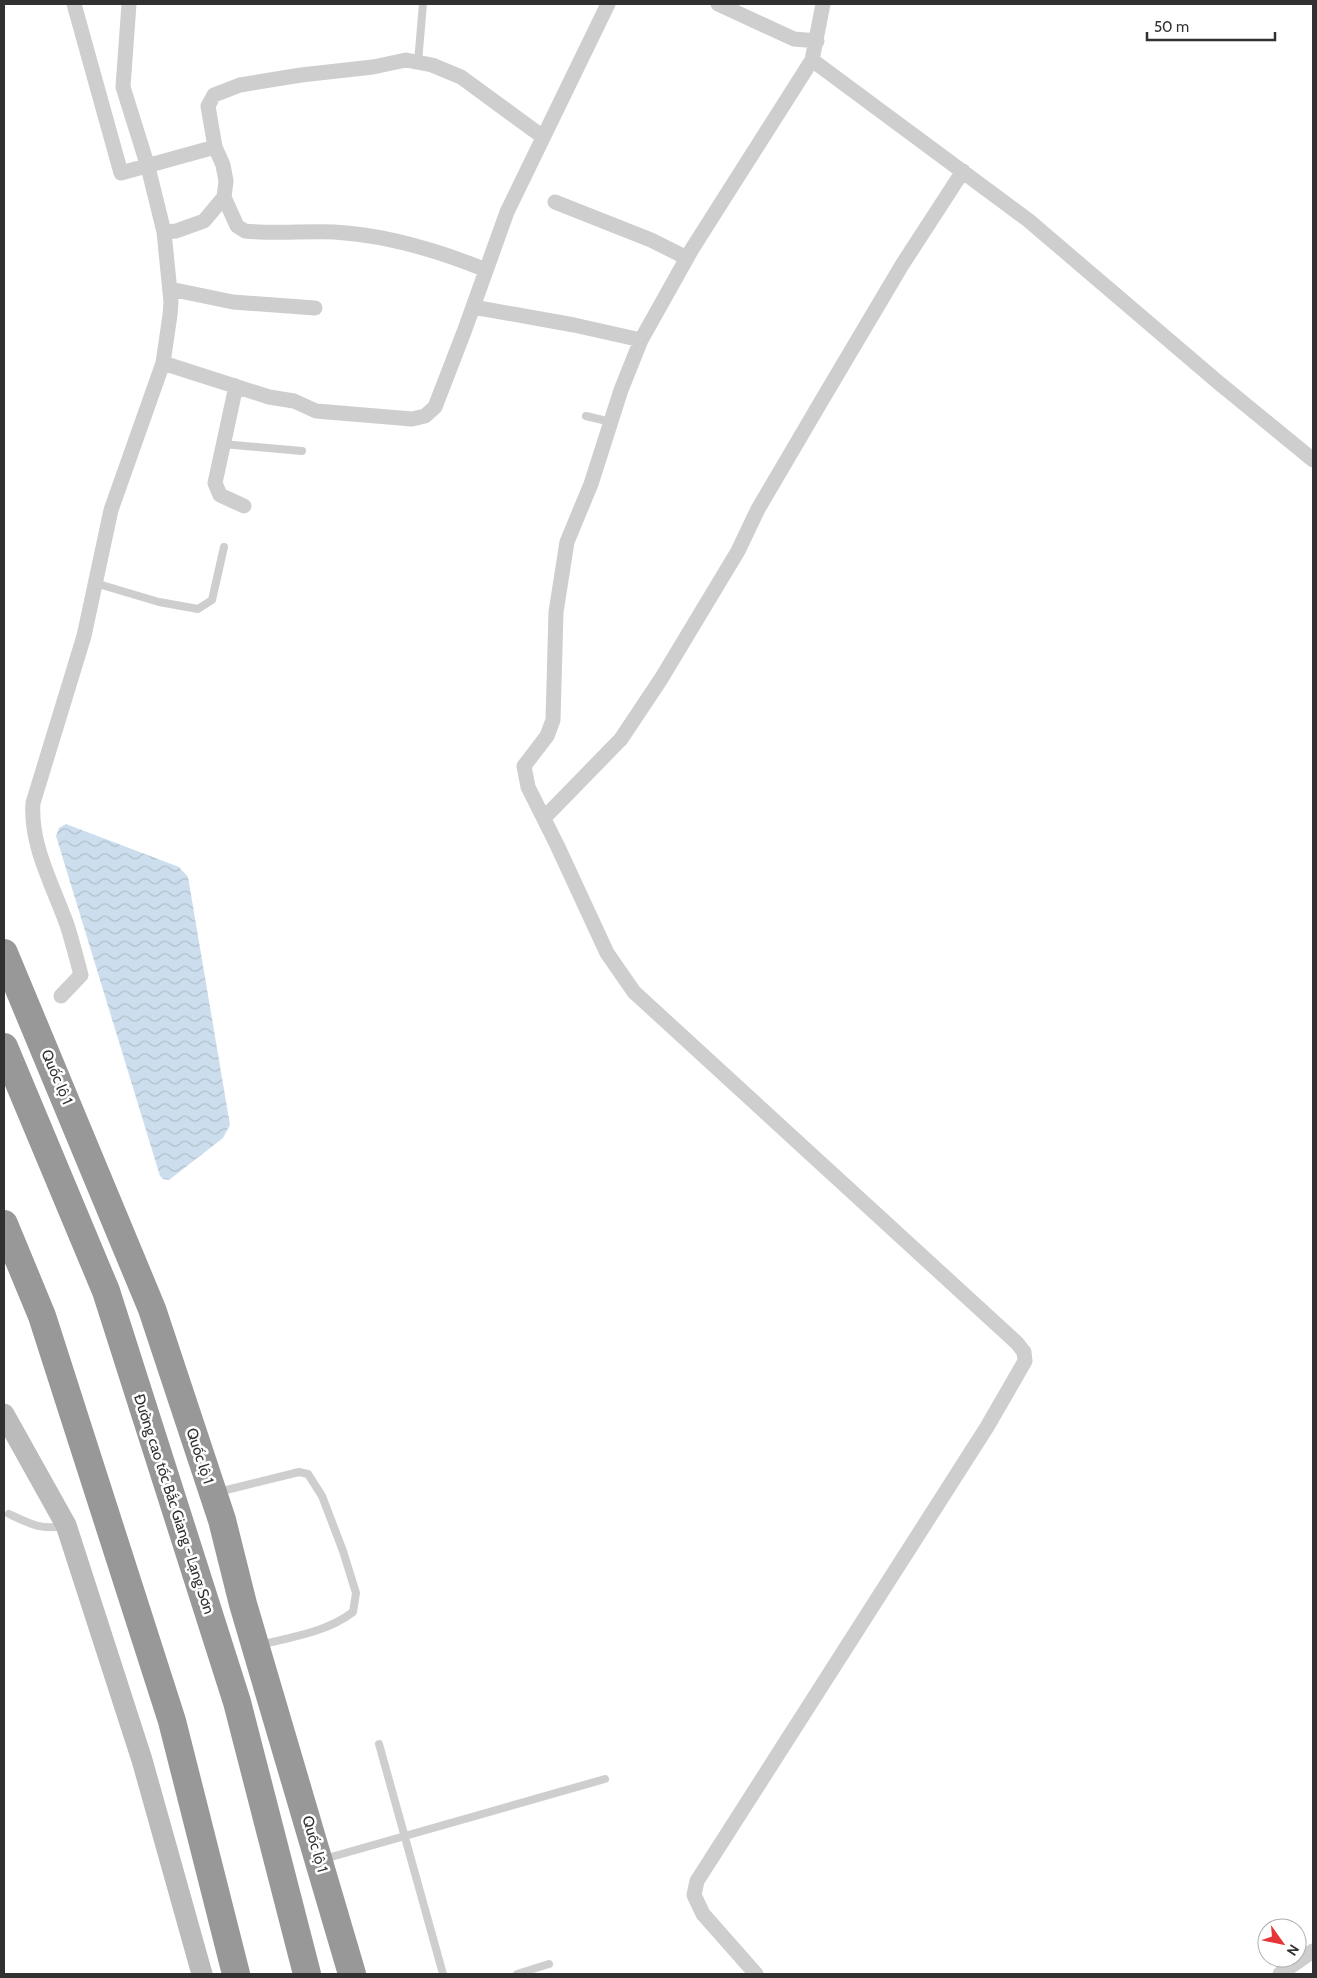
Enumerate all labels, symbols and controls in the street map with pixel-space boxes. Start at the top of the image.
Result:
scale bar [1147,10,1274,42]
text: 50 m [1154,18,1189,36]
street label: Quốc lộ 1 [37,1047,77,1107]
street label: Đường cao tốc Bắc Giang - Lạng Sơn [130,1391,219,1616]
street label: Quốc lộ 1 [183,1426,217,1486]
street label: Quốc lộ 1 [298,1814,332,1874]
north arrow [1257,1918,1307,1968]
text: N [1283,1941,1303,1959]

